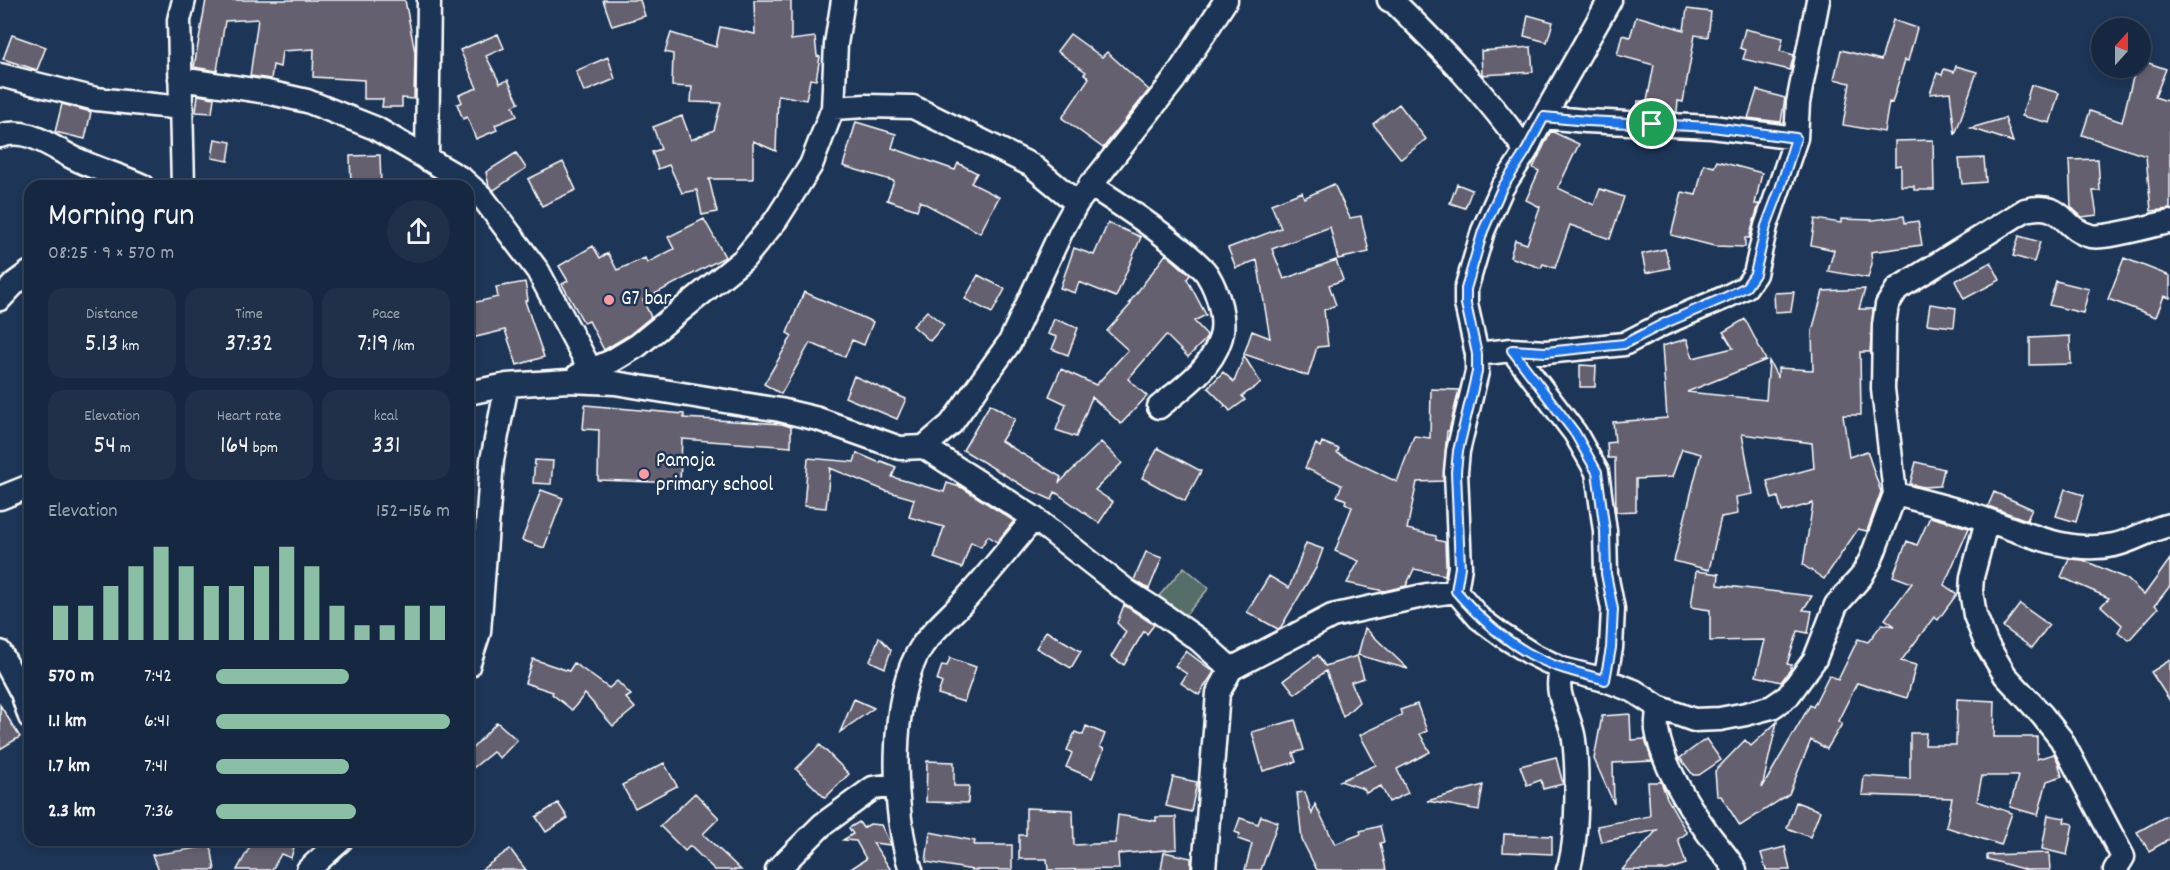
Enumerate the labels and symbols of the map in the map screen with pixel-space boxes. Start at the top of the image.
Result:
north arrow [2091,18,2151,78]
pin [1626,98,1677,149]
place label: G7 bar [621,285,671,315]
marker: G7 bar [602,293,616,307]
place label: Pamoja primary school [656,447,773,501]
marker: Pamoja primary school [637,467,651,481]

